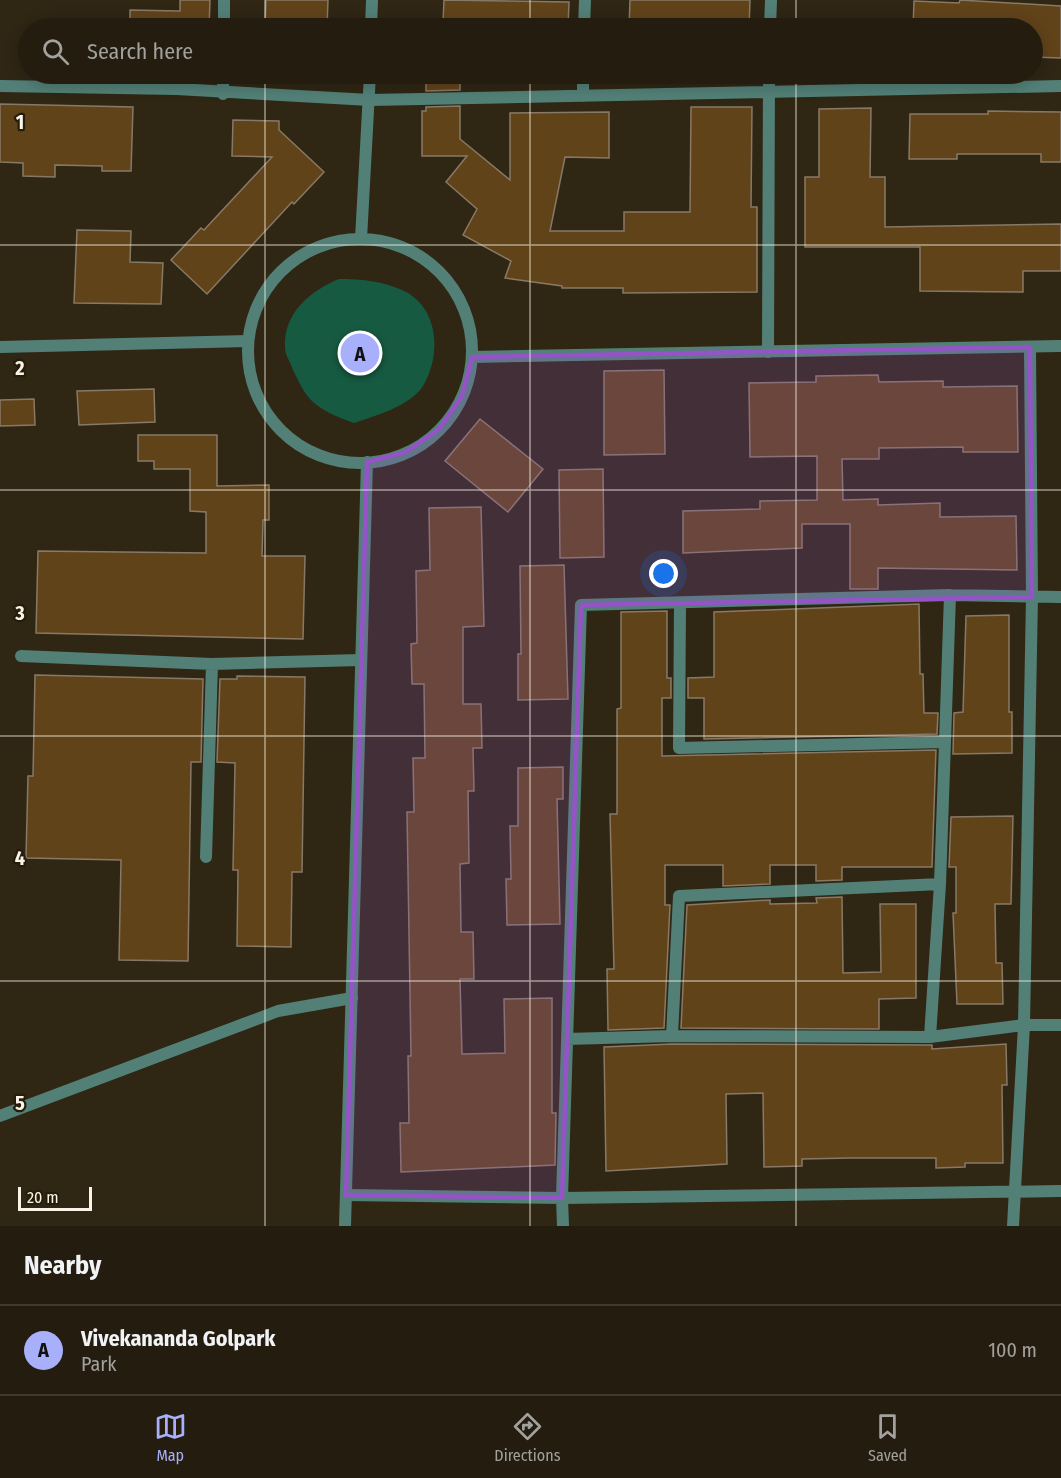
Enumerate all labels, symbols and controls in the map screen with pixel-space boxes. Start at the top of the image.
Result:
search box [18,18,1043,84]
icon: search [39,35,72,68]
text: Search here [87,38,193,65]
text: 1 [16,110,24,134]
pin: A [340,330,380,376]
text: 2 [14,356,25,380]
your location [649,559,678,588]
text: 3 [14,601,25,625]
text: 4 [15,846,25,870]
text: 5 [15,1091,25,1115]
scale bar [18,1184,92,1212]
text: 20 m [27,1188,58,1207]
text: Nearby [24,1250,101,1281]
text: Vivekananda Golpark [81,1325,276,1352]
text: A [38,1338,49,1362]
text: 100 m [988,1338,1037,1362]
text: Park [81,1352,117,1376]
tab: Map [154,1410,187,1465]
tab: Directions [494,1410,561,1465]
tab: Saved [868,1410,907,1465]

